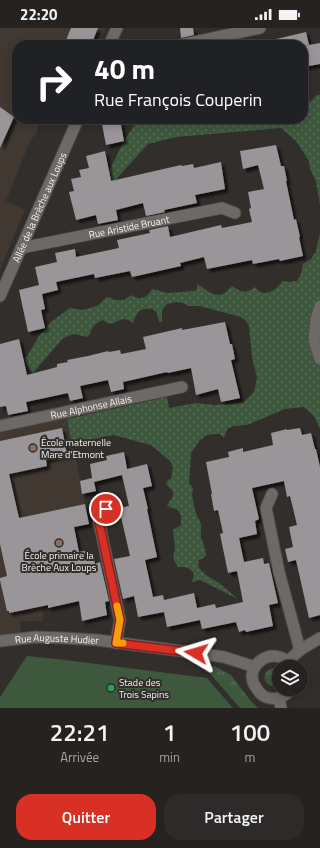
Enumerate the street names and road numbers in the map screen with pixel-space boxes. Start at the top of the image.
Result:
street label: Allée de la Brèche aux Loups [8,149,70,265]
street label: Rue Aristide Bruant [87,211,171,242]
street label: Rue Alphonse Allais [49,390,133,423]
street label: Rue Auguste Hudier [14,629,100,648]

